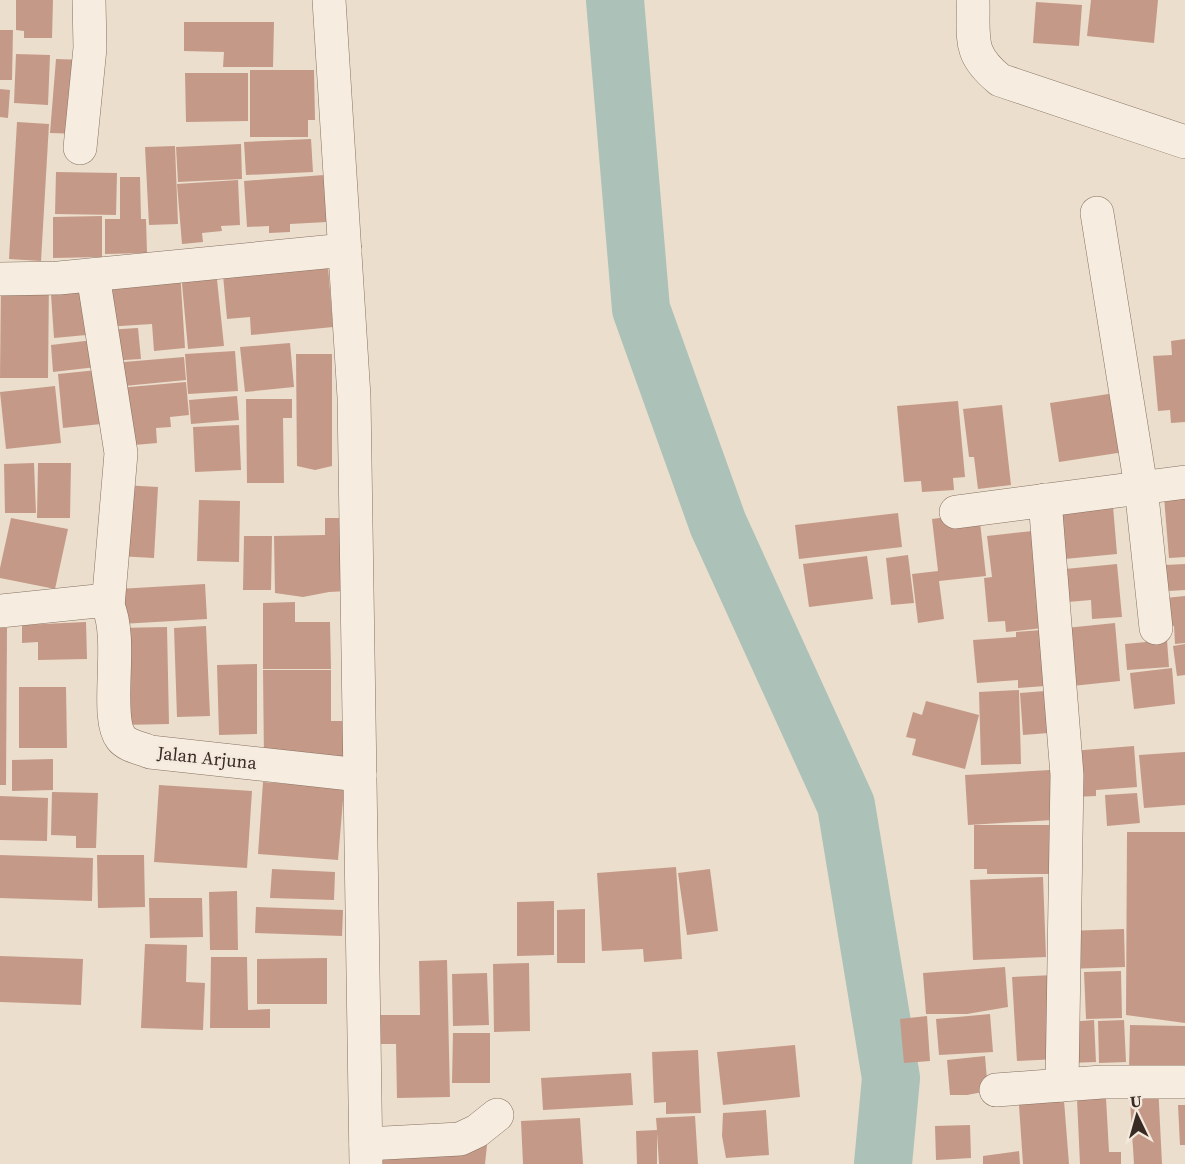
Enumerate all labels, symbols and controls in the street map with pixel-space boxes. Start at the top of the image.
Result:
street label: Jalan Arjuna [155,740,259,775]
north arrow [1107,1086,1167,1146]
text: U [1129,1090,1143,1113]

